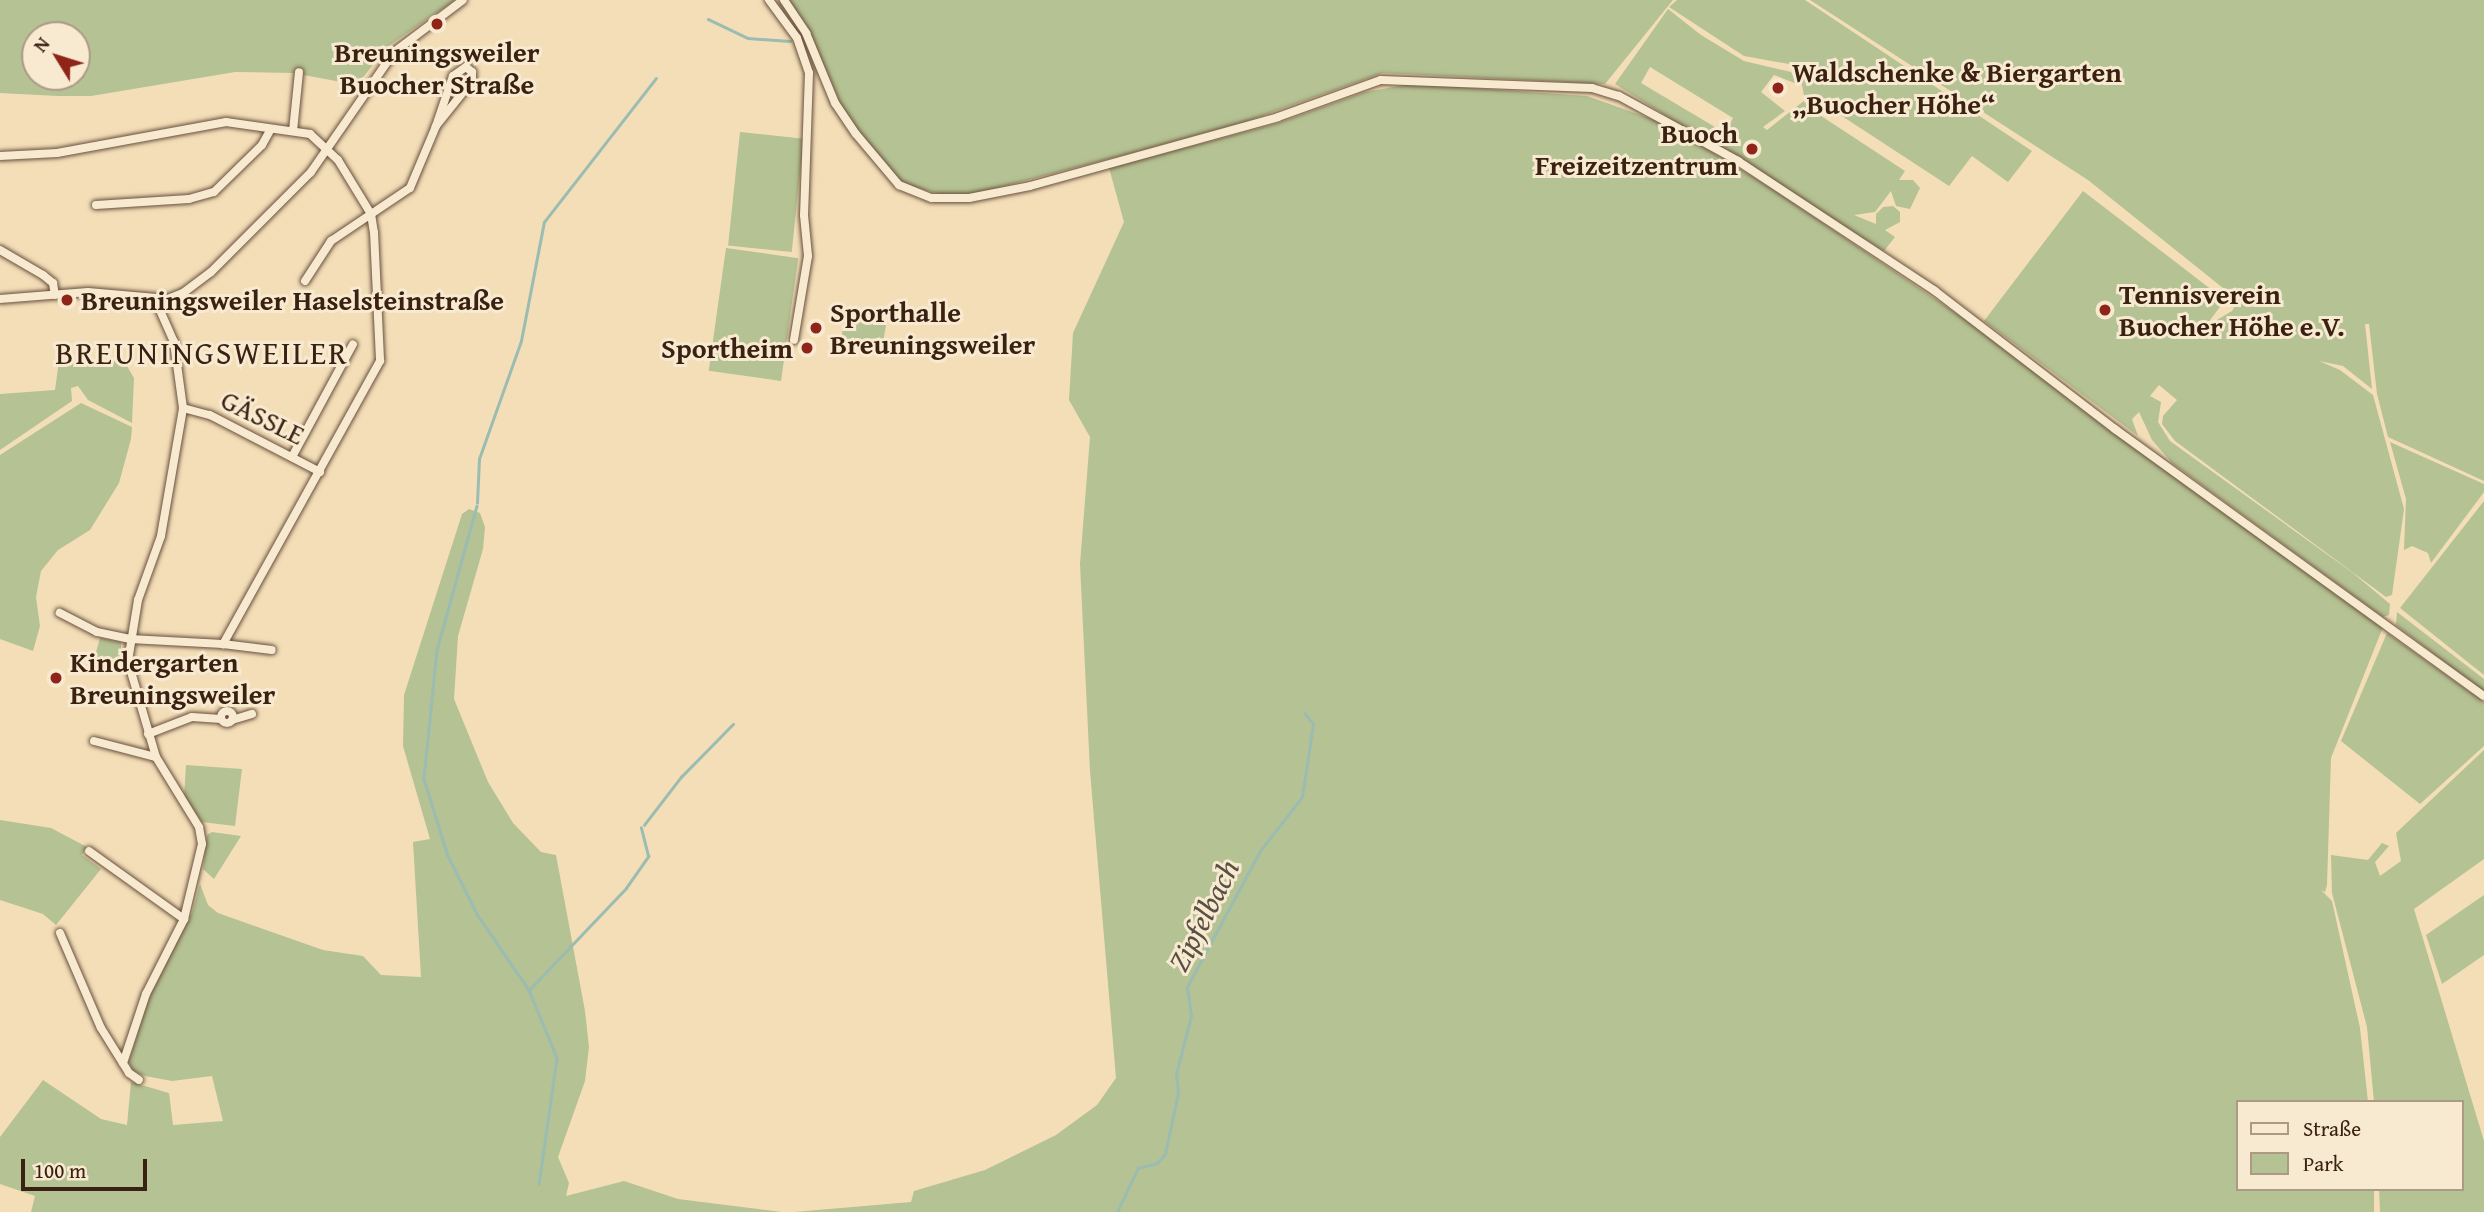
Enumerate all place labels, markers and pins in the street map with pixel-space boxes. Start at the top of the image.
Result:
marker: Breuningsweiler Buocher Straße [429,16,445,32]
place label: Breuningsweiler Buocher Straße [334,35,540,101]
place label: Waldschenke & Biergarten „Buocher Höhe“ [1792,55,2122,121]
marker: Waldschenke & Biergarten „Buocher Höhe“ [1770,80,1786,96]
place label: Buoch Freizeitzentrum [1535,116,1738,182]
marker: Buoch Freizeitzentrum [1744,141,1760,157]
place label: Tennisverein Buocher Höhe e.V. [2119,277,2345,343]
place label: Breuningsweiler Haselsteinstraße [81,283,504,317]
marker: Breuningsweiler Haselsteinstraße [59,292,75,308]
place label: Sporthalle Breuningsweiler [830,295,1035,361]
marker: Tennisverein Buocher Höhe e.V. [2097,302,2113,318]
marker: Sporthalle Breuningsweiler [808,320,824,336]
place label: Sportheim [661,331,793,365]
marker: Sportheim [799,340,815,356]
place label: Kindergarten Breuningsweiler [70,645,275,711]
marker: Kindergarten Breuningsweiler [48,670,64,686]

